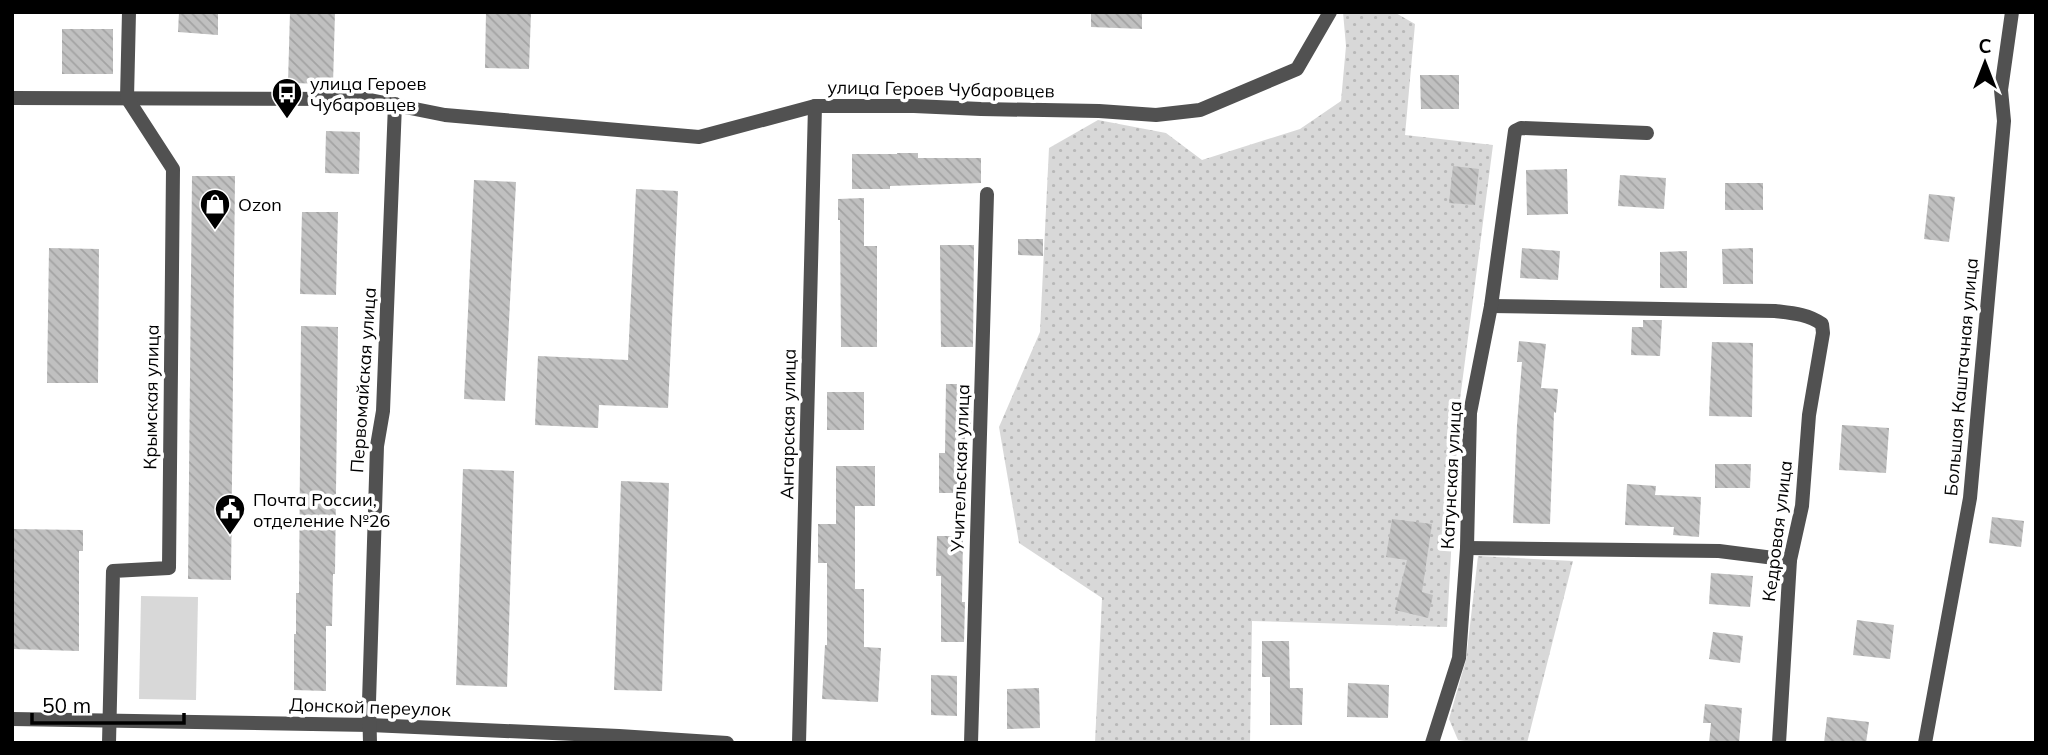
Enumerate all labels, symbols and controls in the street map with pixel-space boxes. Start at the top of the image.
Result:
north arrow [1950,28,2020,98]
text: С [1978,34,1992,58]
place label: улица Героев Чубаровцев [310,72,426,116]
bus stop icon: улица Героев Чубаровцев [270,76,304,120]
street label: улица Героев Чубаровцев [827,76,1055,102]
shop icon: Ozon [198,187,232,231]
place label: Ozon [238,193,282,216]
street label: Большая Каштачная улица [1939,257,1983,497]
street label: Первомайская улица [345,287,381,473]
street label: Крымская улица [138,324,164,470]
street label: Ангарская улица [775,348,801,500]
street label: Учительская улица [946,384,974,553]
street label: Катунская улица [1436,400,1466,550]
street label: Кедровая улица [1757,459,1797,603]
place label: Почта России, отделение №26 [253,488,390,532]
public building icon: Почта России, отделение №26 [213,492,247,536]
scale bar [32,682,184,726]
text: 50 m [42,692,91,718]
street label: Донской переулок [289,693,452,721]

